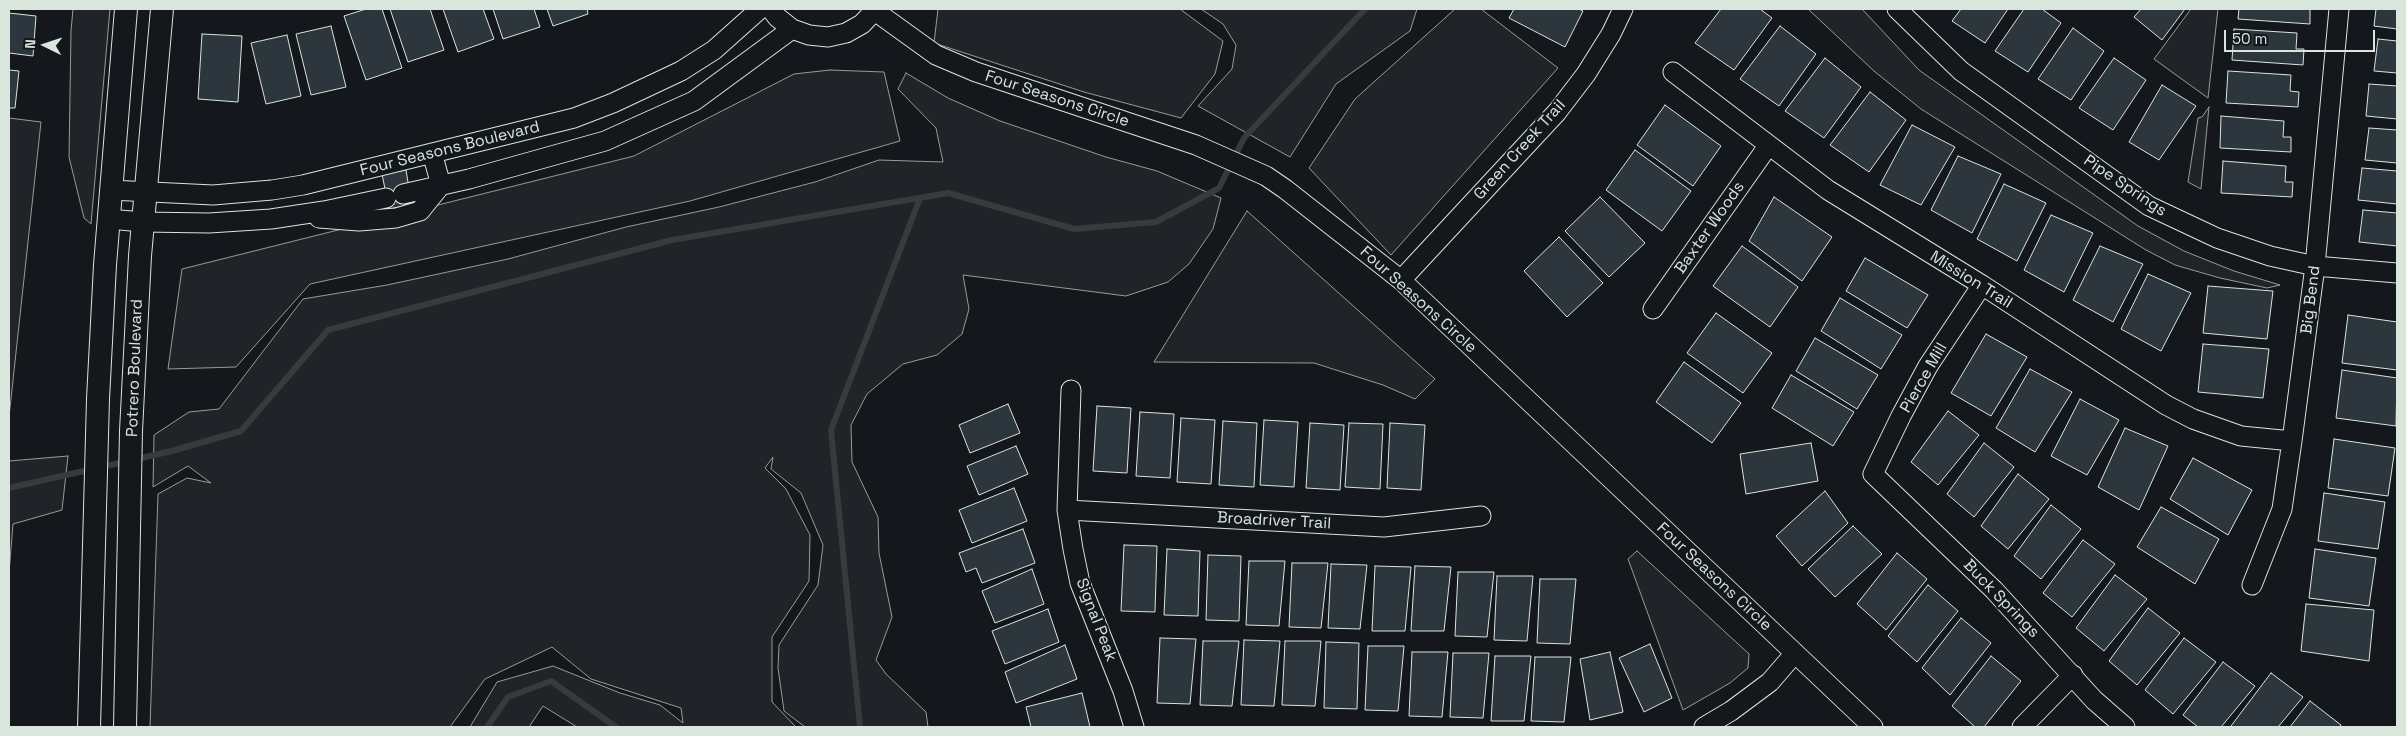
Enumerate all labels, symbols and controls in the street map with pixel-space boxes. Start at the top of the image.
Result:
north arrow [20,20,70,70]
scale bar [2226,20,2377,52]
text: 50 m [2232,29,2267,48]
text: N [21,39,39,49]
street label: Four Seasons Circle [983,67,1131,131]
street label: Green Creek Trail [1470,96,1570,204]
street label: Four Seasons Boulevard [358,117,542,181]
street label: Pipe Springs [2080,151,2170,221]
street label: Baxter Woods [1671,178,1749,278]
street label: Four Seasons Circle [1356,243,1480,357]
street label: Mission Trail [1926,247,2016,313]
street label: Big Bend [2297,265,2325,335]
street label: Potrero Boulevard [123,299,147,437]
street label: Pierce Mill [1896,340,1952,416]
street label: Broadriver Trail [1216,508,1332,534]
street label: Four Seasons Circle [1652,519,1776,635]
street label: Buck Springs [1959,556,2043,642]
street label: Signal Peak [1071,576,1121,664]

